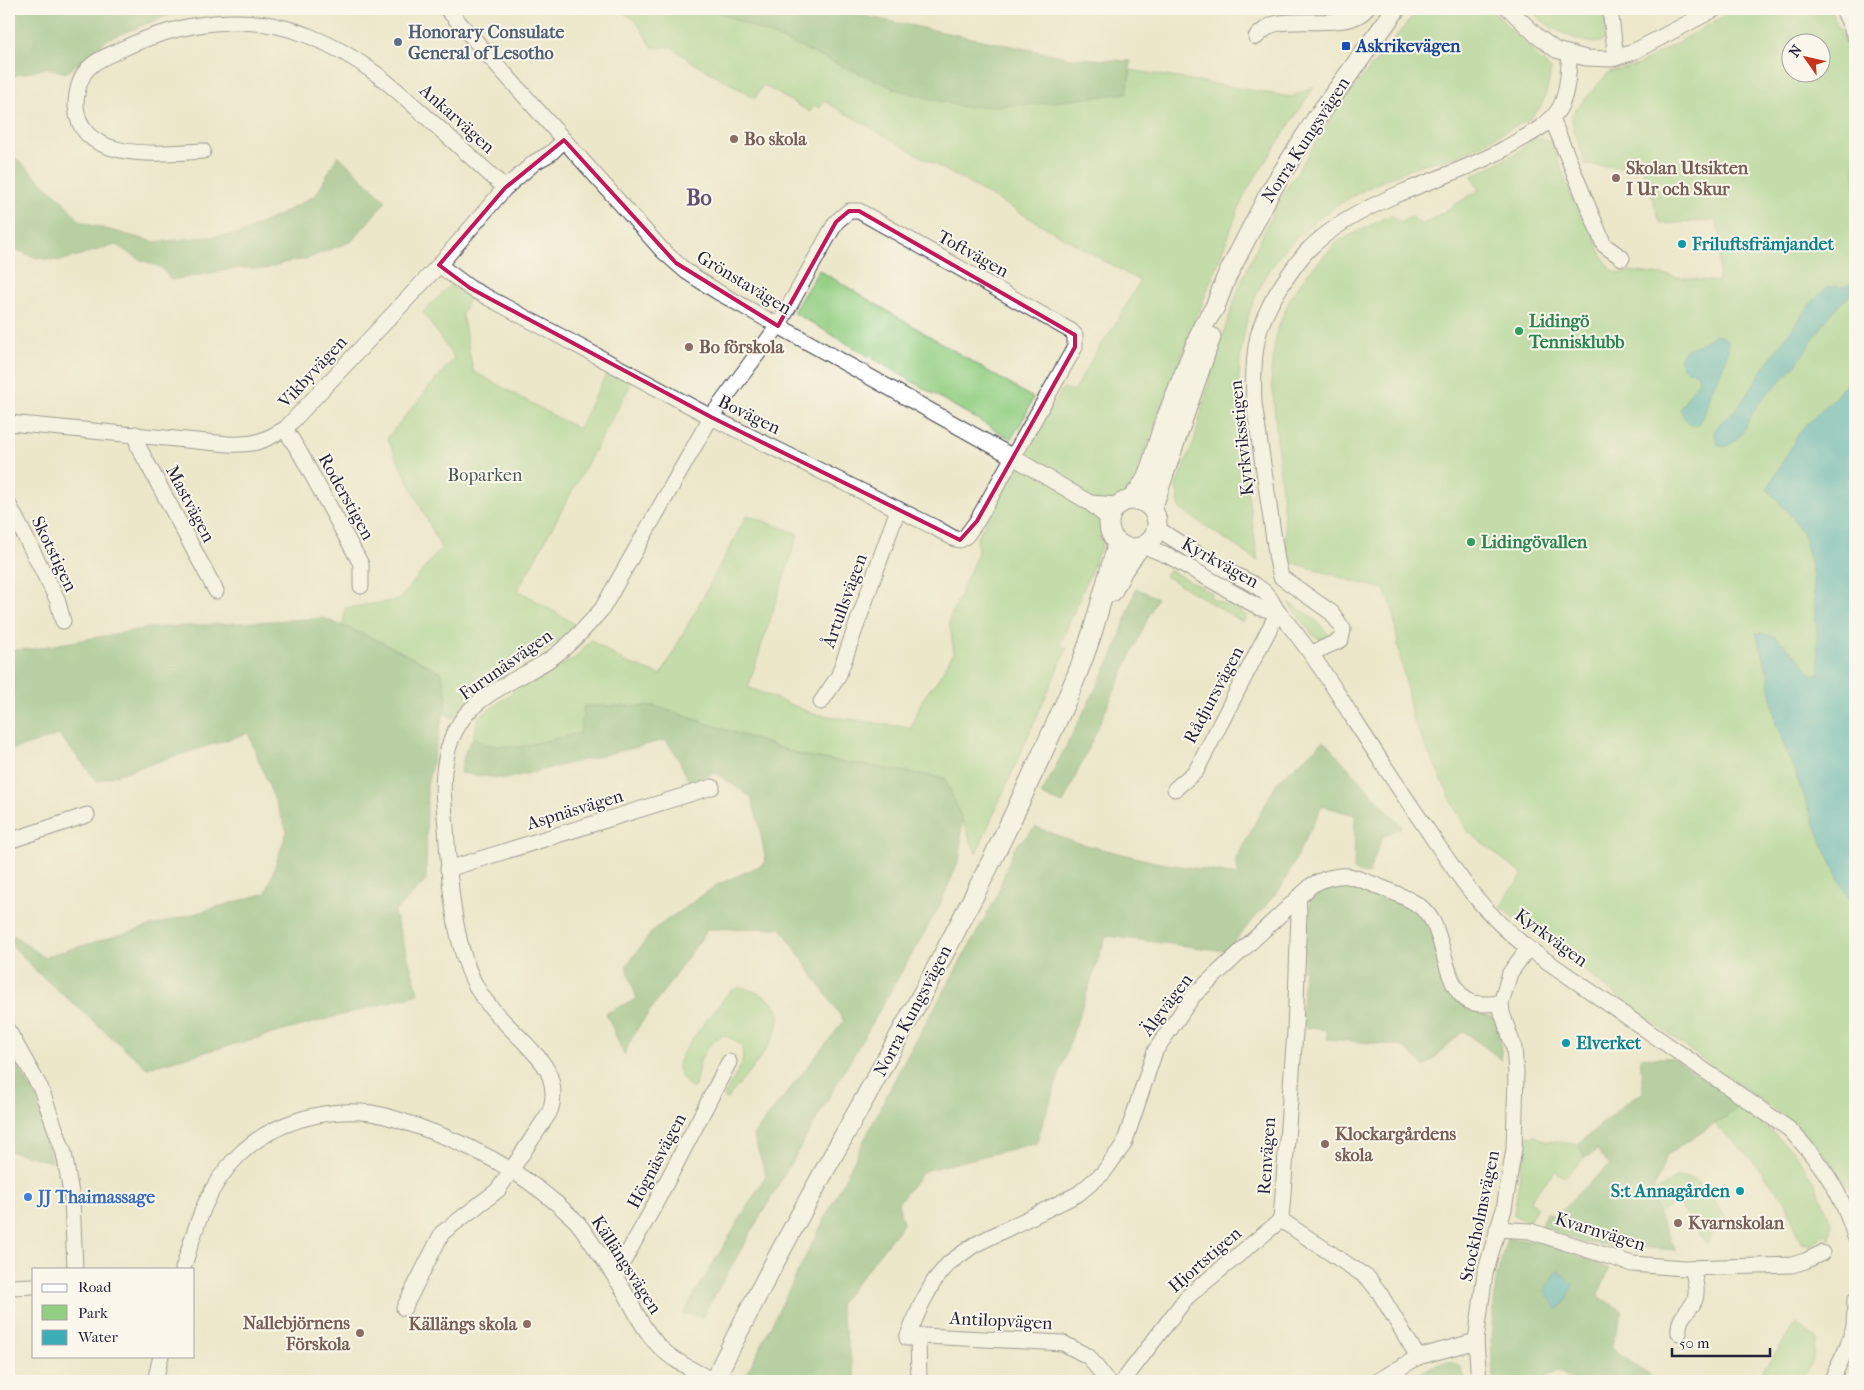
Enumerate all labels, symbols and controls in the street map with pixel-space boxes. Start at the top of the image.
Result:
place label: Honorary Consulate General of Lesotho [408,22,565,64]
north arrow [1782,32,1832,82]
marker: Honorary Consulate General of Lesotho [392,36,404,48]
place label: Askrikevägen [1355,36,1461,57]
marker: Askrikevägen [1340,40,1352,52]
text: N [1786,42,1806,60]
street label: Norra Kungsvägen [1258,73,1355,207]
street label: Ankarvägen [415,79,499,158]
place label: Bo skola [744,129,807,150]
marker: Bo skola [728,133,740,145]
place label: Skolan Utsikten I Ur och Skur [1626,158,1749,200]
marker: Skolan Utsikten I Ur och Skur [1610,172,1622,184]
district label: Bo [686,185,712,211]
street label: Toftvägen [934,226,1013,282]
place label: Friluftsfrämjandet [1691,234,1835,255]
marker: Friluftsfrämjandet [1676,238,1688,250]
street label: Grönstavägen [693,246,796,320]
place label: Lidingö Tennisklubb [1528,311,1625,353]
marker: Lidingö Tennisklubb [1513,325,1525,337]
street label: Vikbyvägen [274,331,352,413]
place label: Bo förskola [699,337,785,358]
marker: Bo förskola [683,341,695,353]
street label: Kyrkviksstigen [1225,379,1259,497]
street label: Bovägen [714,391,784,439]
street label: Roderstigen [314,450,379,544]
street label: Mastvägen [161,462,219,546]
park label: Boparken [448,465,523,486]
street label: Skotstigen [27,513,81,596]
place label: Lidingövallen [1481,532,1588,553]
street label: Kyrkvägen [1178,533,1263,593]
marker: Lidingövallen [1465,536,1477,548]
street label: Årtullsvägen [817,550,872,652]
street label: Furunäsvägen [455,625,557,705]
street label: Rådjursvägen [1180,642,1249,747]
street label: Aspnäsvägen [523,785,626,835]
street label: Kyrkvägen [1510,905,1592,972]
street label: Norra Kungsvägen [870,941,957,1080]
street label: Älgvägen [1135,969,1198,1041]
place label: Elverket [1576,1033,1642,1054]
marker: Elverket [1560,1037,1572,1049]
street label: Högnäsvägen [623,1109,691,1212]
street label: Renvägen [1254,1116,1280,1196]
place label: Klockargårdens skola [1335,1124,1457,1166]
marker: Klockargårdens skola [1319,1138,1331,1150]
street label: Stockholmsvägen [1456,1148,1504,1284]
place label: S:t Annagården [1611,1181,1731,1202]
marker: S:t Annagården [1734,1185,1746,1197]
place label: JJ Thaimassage [36,1187,155,1208]
marker: JJ Thaimassage [22,1191,34,1203]
street label: Kvarnvägen [1552,1208,1648,1256]
street label: Källängsvägen [586,1212,666,1318]
place label: Kvarnskolan [1688,1213,1785,1234]
marker: Kvarnskolan [1672,1217,1684,1229]
street label: Hjortstigen [1164,1222,1246,1297]
legend [32,1268,195,1358]
text: Road [78,1278,112,1296]
text: Park [78,1304,108,1322]
street label: Antilopvägen [948,1308,1054,1334]
place label: Nallebjörnens Förskola [243,1313,351,1355]
place label: Källängs skola [409,1314,518,1335]
marker: Källängs skola [521,1318,533,1330]
scale bar [1672,1325,1769,1357]
marker: Nallebjörnens Förskola [354,1327,366,1339]
text: Water [77,1328,118,1346]
text: 50 m [1679,1334,1710,1352]

